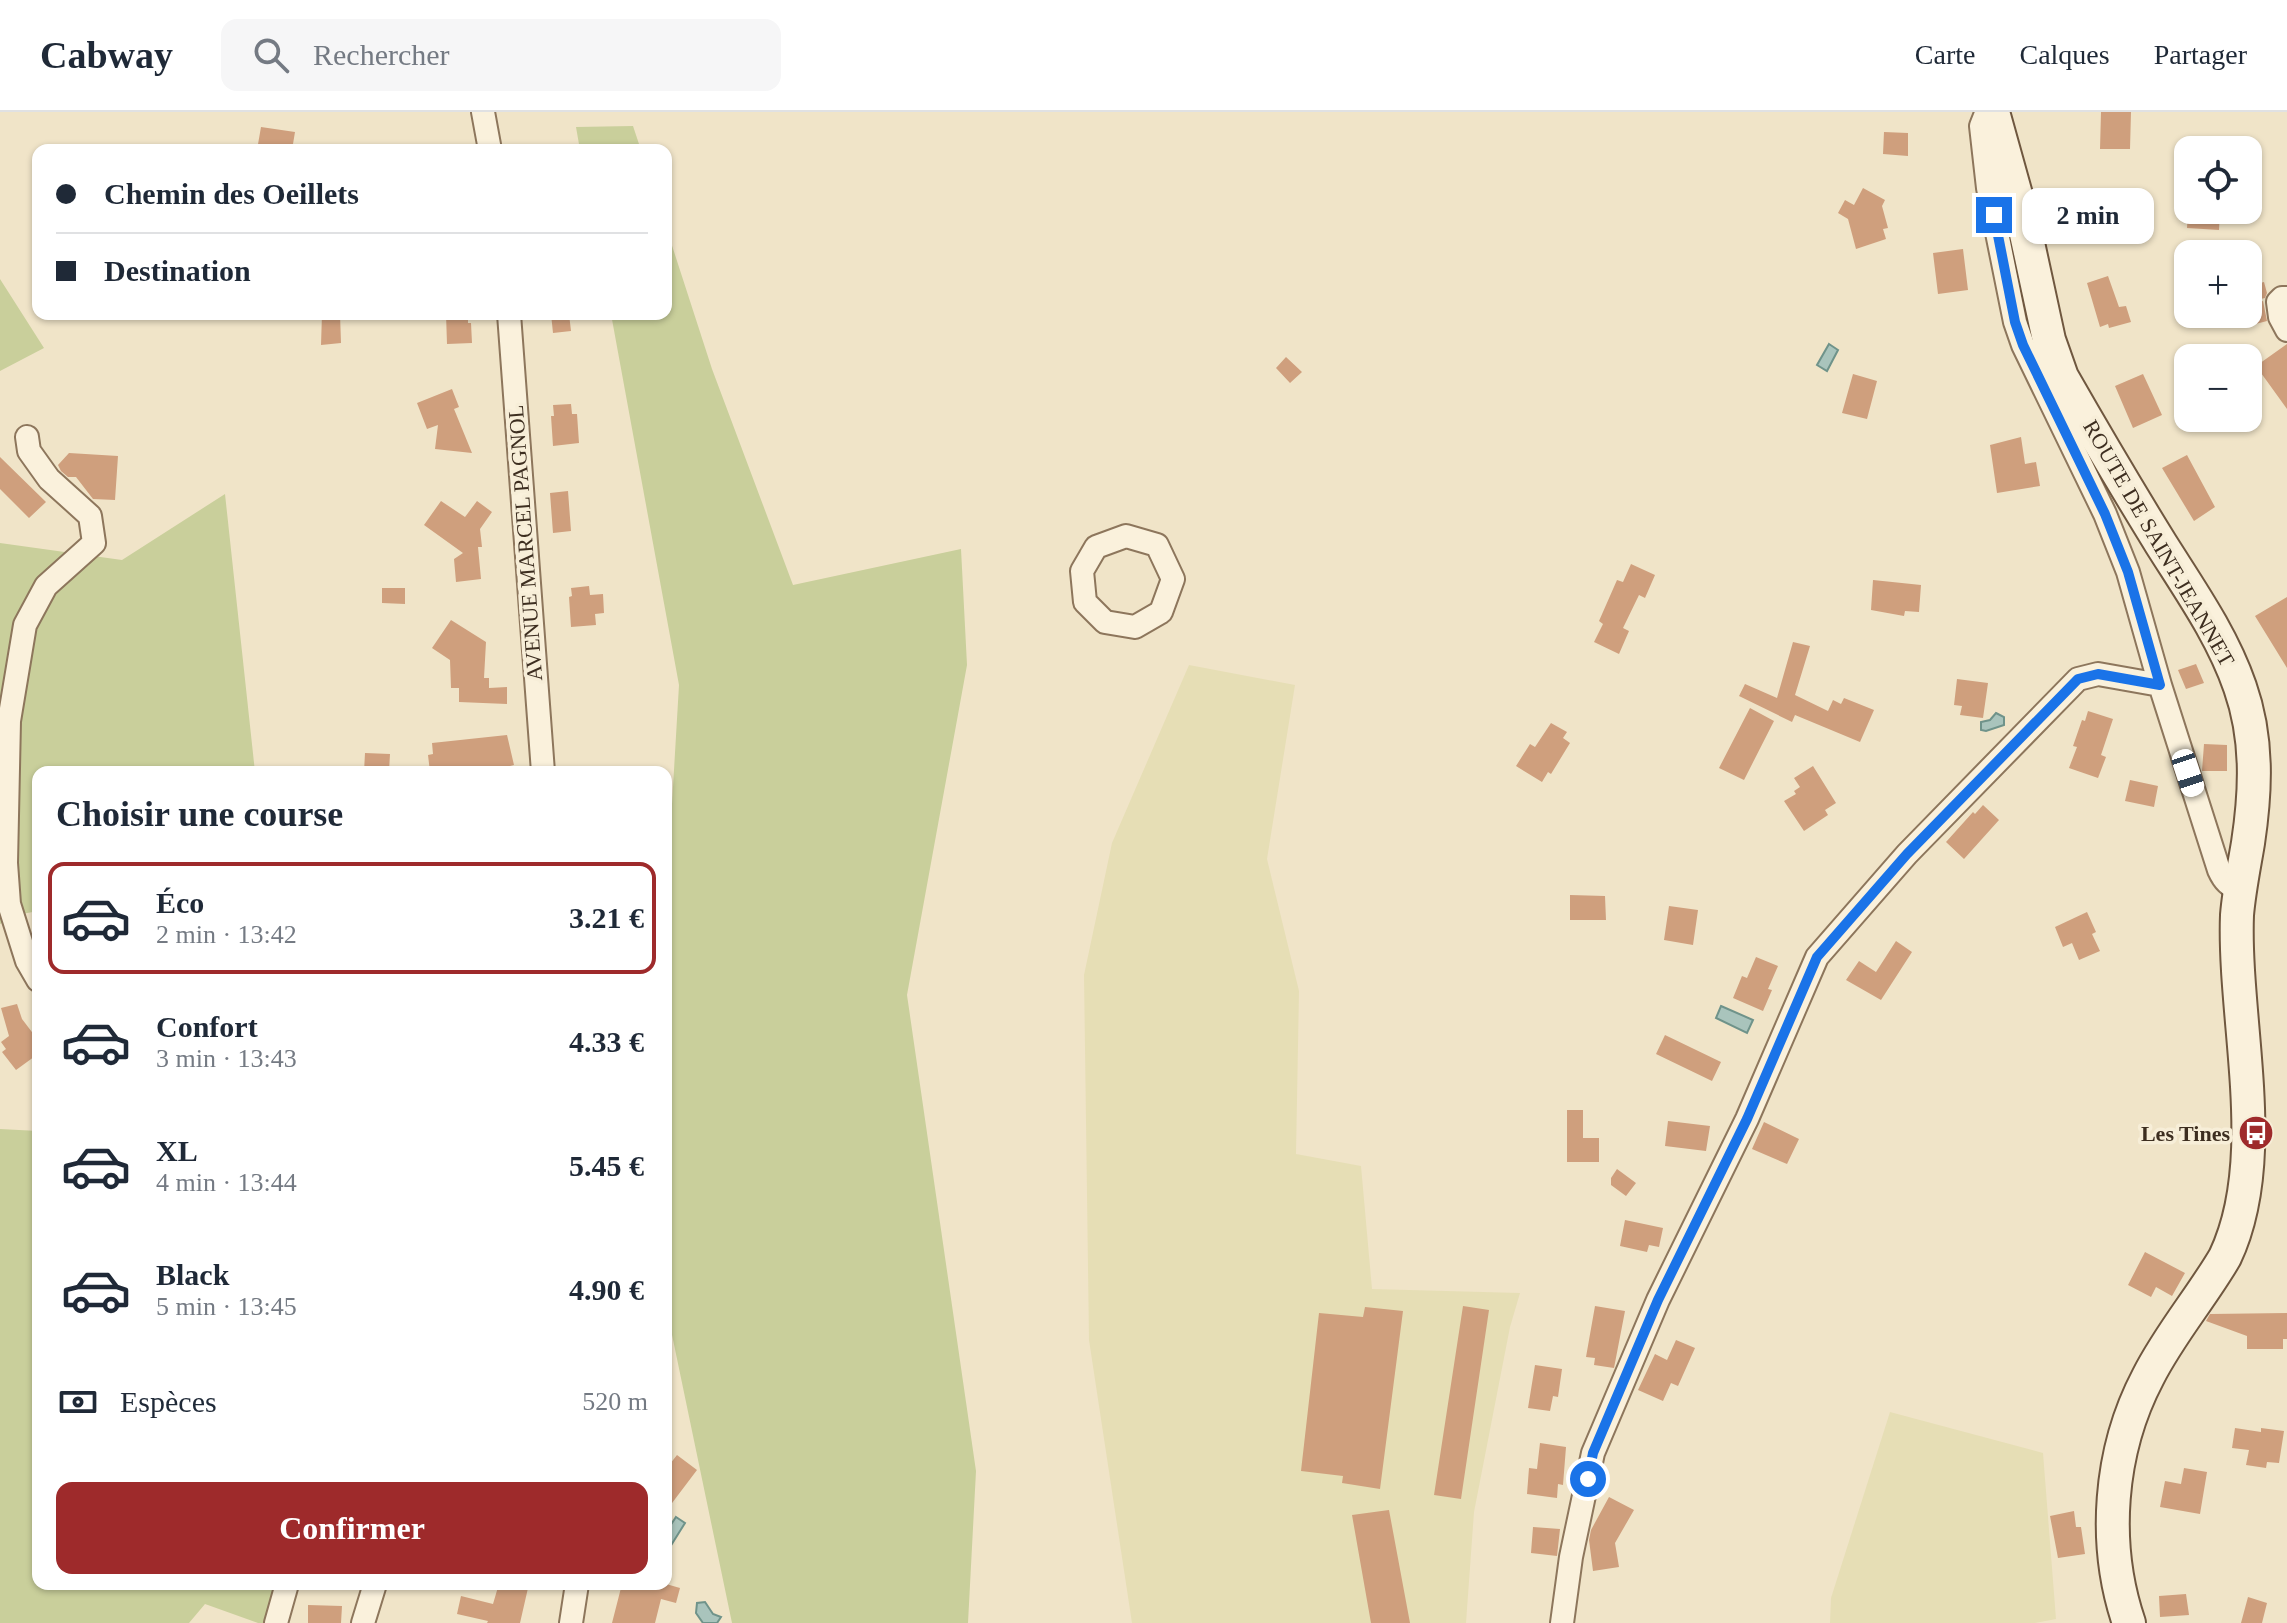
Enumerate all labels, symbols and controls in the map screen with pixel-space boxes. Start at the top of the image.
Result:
search box [221,19,781,91]
icon: search [249,33,293,77]
text: Cabway [40,34,173,76]
text: Rechercher [313,38,450,71]
text: Carte [1915,39,1975,70]
text: Calques [2019,39,2110,70]
text: Partager [2154,39,2247,70]
map controls [2174,136,2262,432]
button: locate [2174,136,2262,224]
text: Chemin des Oeillets [104,177,359,210]
callout: 2 min [2022,187,2154,243]
route end [1976,197,2012,233]
text: 2 min [2057,201,2119,230]
button: + [2174,240,2262,328]
text: Destination [104,254,251,287]
button: − [2174,344,2262,432]
street label: AVENUE MARCEL PAGNOL [503,404,547,682]
street label: ROUTE DE SAINT-JEANNET [2078,415,2240,671]
car [2169,746,2207,800]
text: Choisir une course [56,794,343,834]
icon: car [60,882,132,954]
text: Éco [156,886,204,919]
text: 3.21 € [569,901,644,934]
text: 2 min · 13:42 [156,920,297,949]
icon: car [60,1006,132,1078]
text: Confort [156,1010,258,1043]
text: 4.33 € [569,1025,644,1058]
text: 3 min · 13:43 [156,1044,297,1073]
bus stop icon: Les Tines [2237,1114,2275,1152]
place label: Les Tines [2141,1121,2230,1146]
icon: car [60,1130,132,1202]
text: XL [156,1134,198,1167]
text: 5.45 € [569,1149,644,1182]
text: 4 min · 13:44 [156,1168,297,1197]
icon: car [60,1254,132,1326]
text: Black [156,1258,229,1291]
text: 4.90 € [569,1273,644,1306]
text: 5 min · 13:45 [156,1292,297,1321]
icon: cash [56,1380,100,1424]
text: Espèces [120,1385,217,1418]
text: 520 m [582,1387,648,1416]
route start [1570,1461,1606,1497]
button: Confirmer [56,1482,648,1574]

